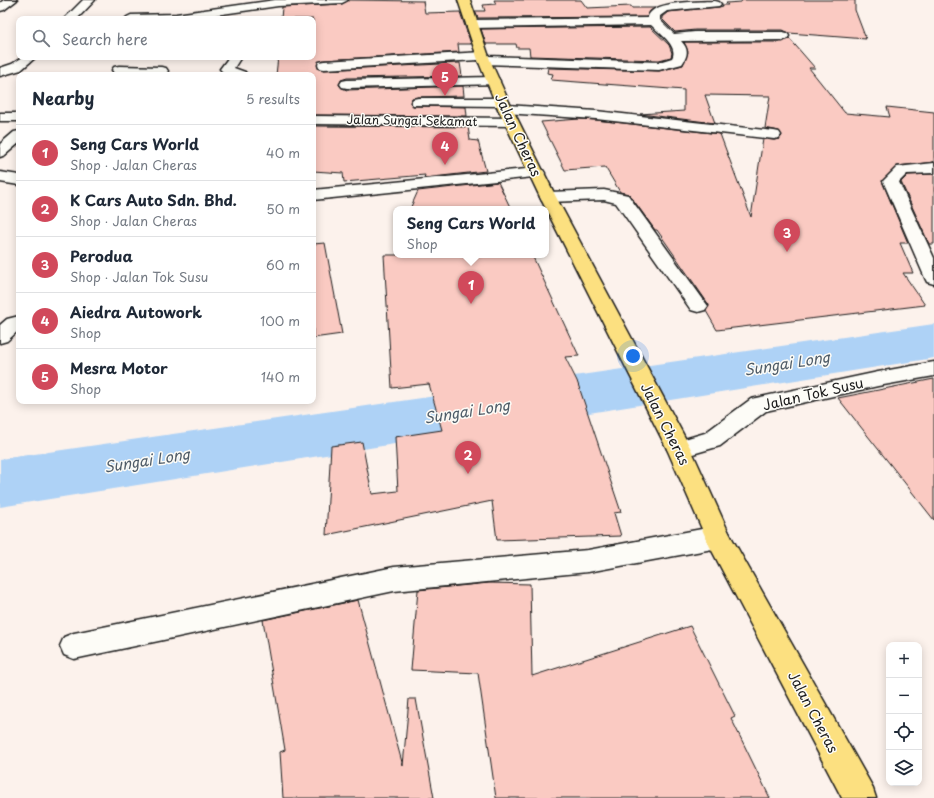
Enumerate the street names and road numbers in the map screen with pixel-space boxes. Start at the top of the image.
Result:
street label: Jalan Cheras [490,90,547,180]
street label: Jalan Sungai Sekamat [347,110,478,130]
street label: Jalan Tok Susu [760,372,865,415]
street label: Jalan Cheras [636,379,695,469]
street label: Jalan Cheras [783,667,844,756]

